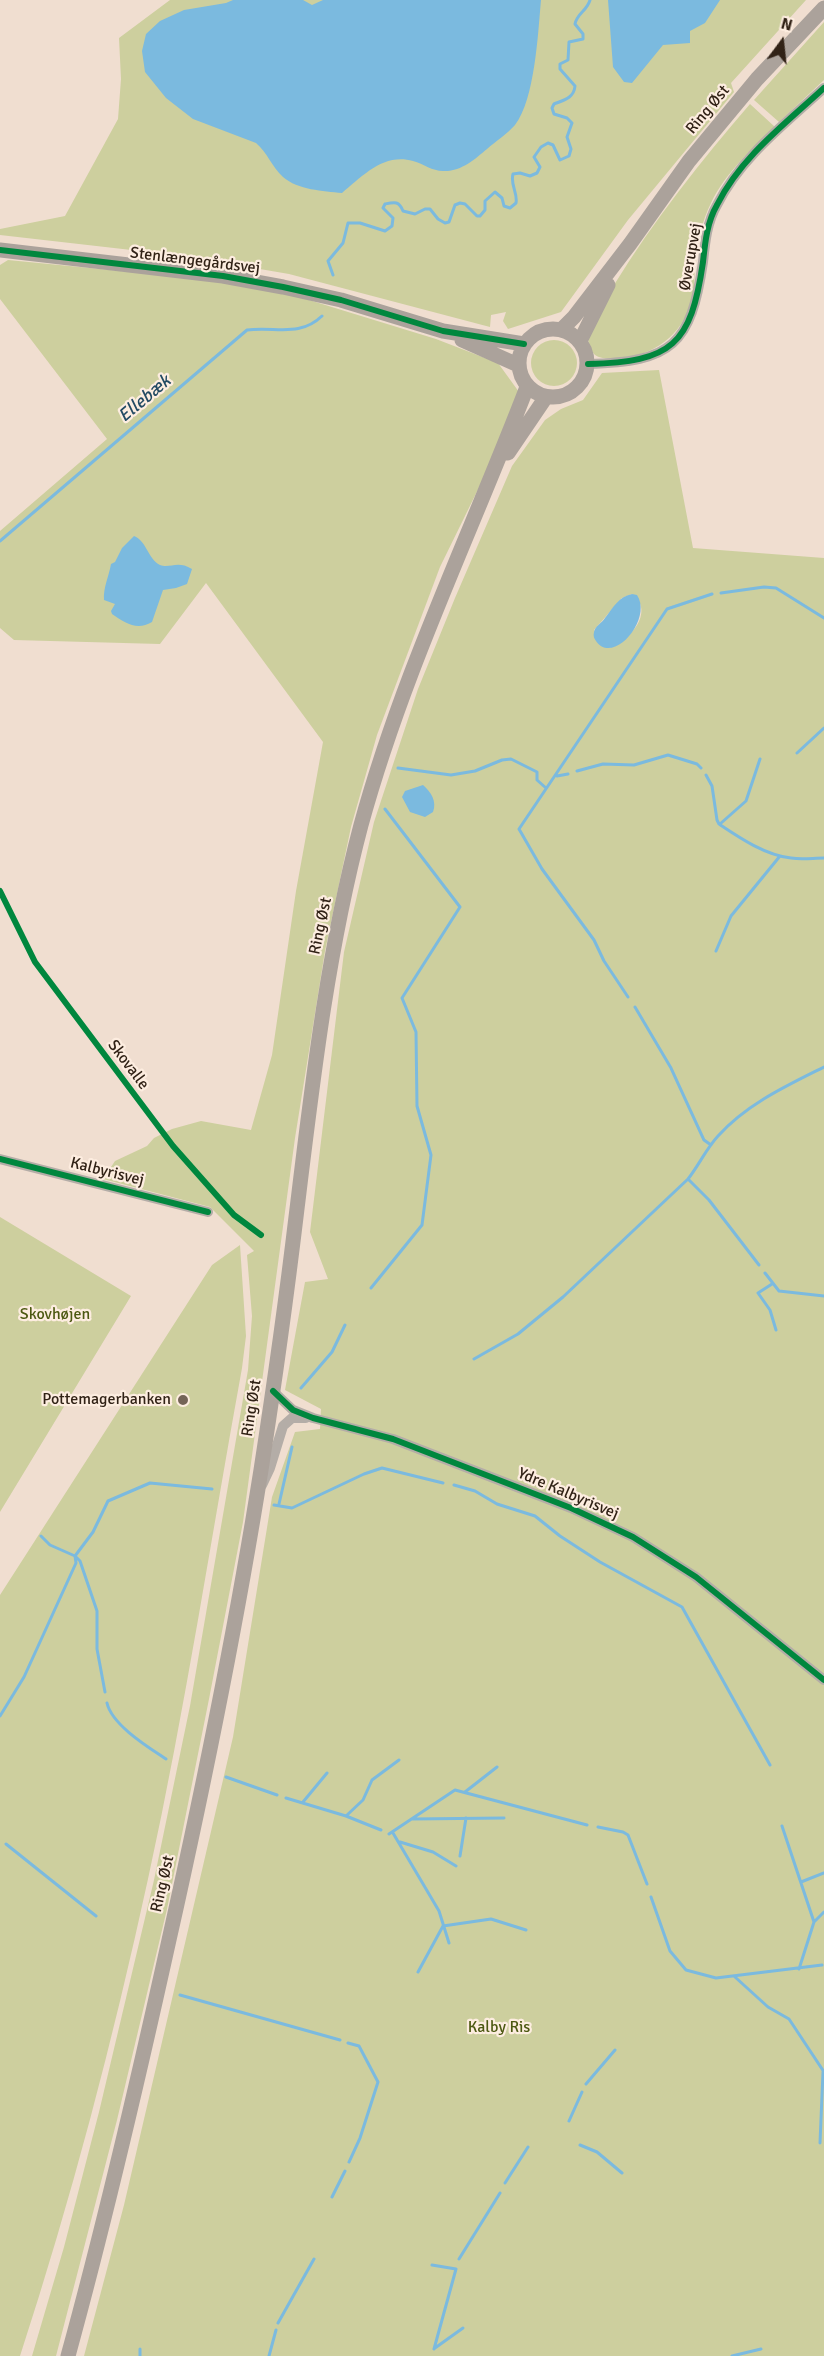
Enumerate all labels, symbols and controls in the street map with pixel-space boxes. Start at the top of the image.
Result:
north arrow [752,12,812,72]
text: N [779,14,795,36]
street label: Ring Øst [682,82,734,138]
street label: Øverupvej [676,222,706,292]
street label: Stenlængegårdsvej [129,244,261,278]
water label: Ellebæk [114,371,176,427]
street label: Ring Øst [306,896,336,956]
street label: Skovalle [103,1036,153,1094]
street label: Kalbyrisvej [68,1154,146,1190]
park label: Skovhøjen [20,1305,90,1325]
street label: Ring Øst [238,1378,266,1438]
place label: Pottemagerbanken [42,1390,171,1410]
marker: Pottemagerbanken [176,1393,190,1407]
street label: Ydre Kalbyrisvej [515,1464,621,1524]
street label: Ring Øst [147,1854,179,1914]
park label: Kalby Ris [468,2018,530,2038]

